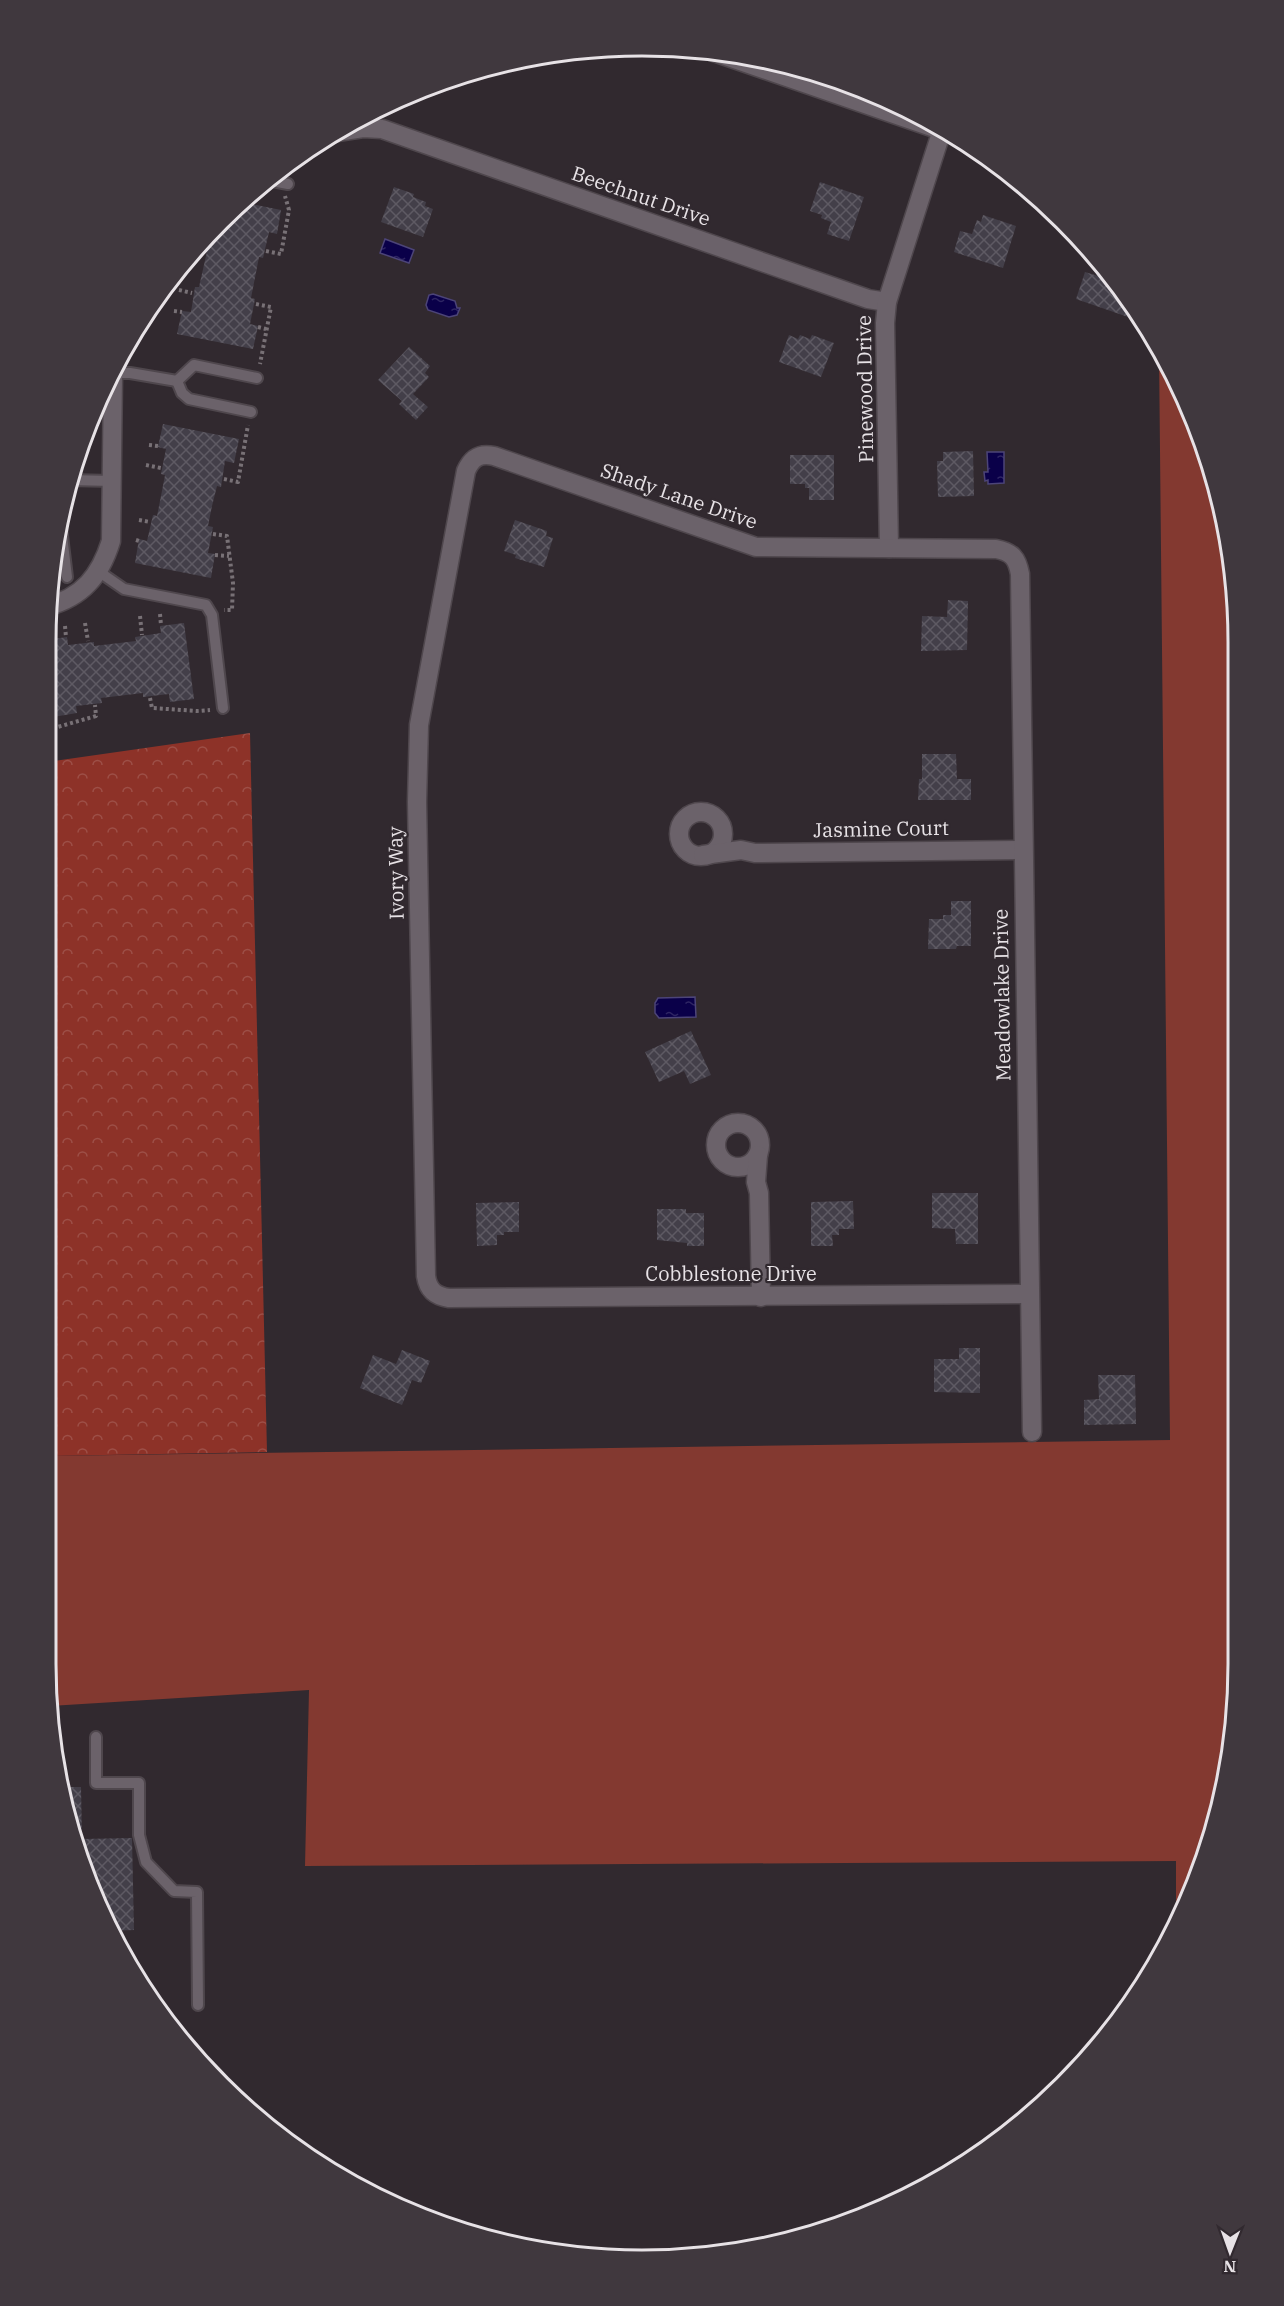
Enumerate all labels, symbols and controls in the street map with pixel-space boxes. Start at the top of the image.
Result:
street label: Beechnut Drive [568,159,714,232]
street label: Pinewood Drive [850,315,879,463]
street label: Shady Lane Drive [597,456,761,535]
street label: Jasmine Court [813,814,949,843]
street label: Ivory Way [381,826,410,920]
street label: Meadowlake Drive [986,909,1017,1081]
street label: Cobblestone Drive [645,1260,817,1287]
north arrow [1200,2222,1260,2282]
text: N [1223,2257,1236,2277]

